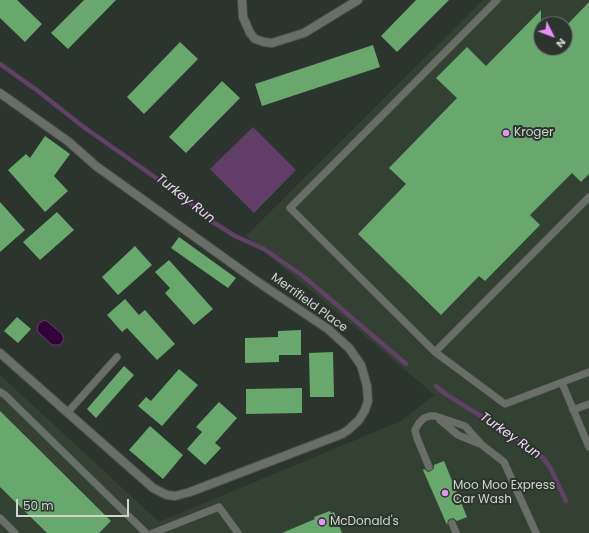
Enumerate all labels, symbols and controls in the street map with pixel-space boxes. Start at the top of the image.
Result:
north arrow [533,16,573,56]
text: N [552,35,570,52]
place label: Kroger [514,126,553,140]
marker: Kroger [501,128,511,138]
water label: Turkey Run [152,171,218,227]
street label: Merrifield Place [268,270,350,336]
water label: Turkey Run [477,409,543,463]
place label: Moo Moo Express Car Wash [453,479,555,507]
marker: Moo Moo Express Car Wash [440,488,450,498]
scale bar [18,491,131,517]
text: 50 m [23,497,54,514]
place label: McDonald's [330,515,399,529]
marker: McDonald's [317,517,327,527]

